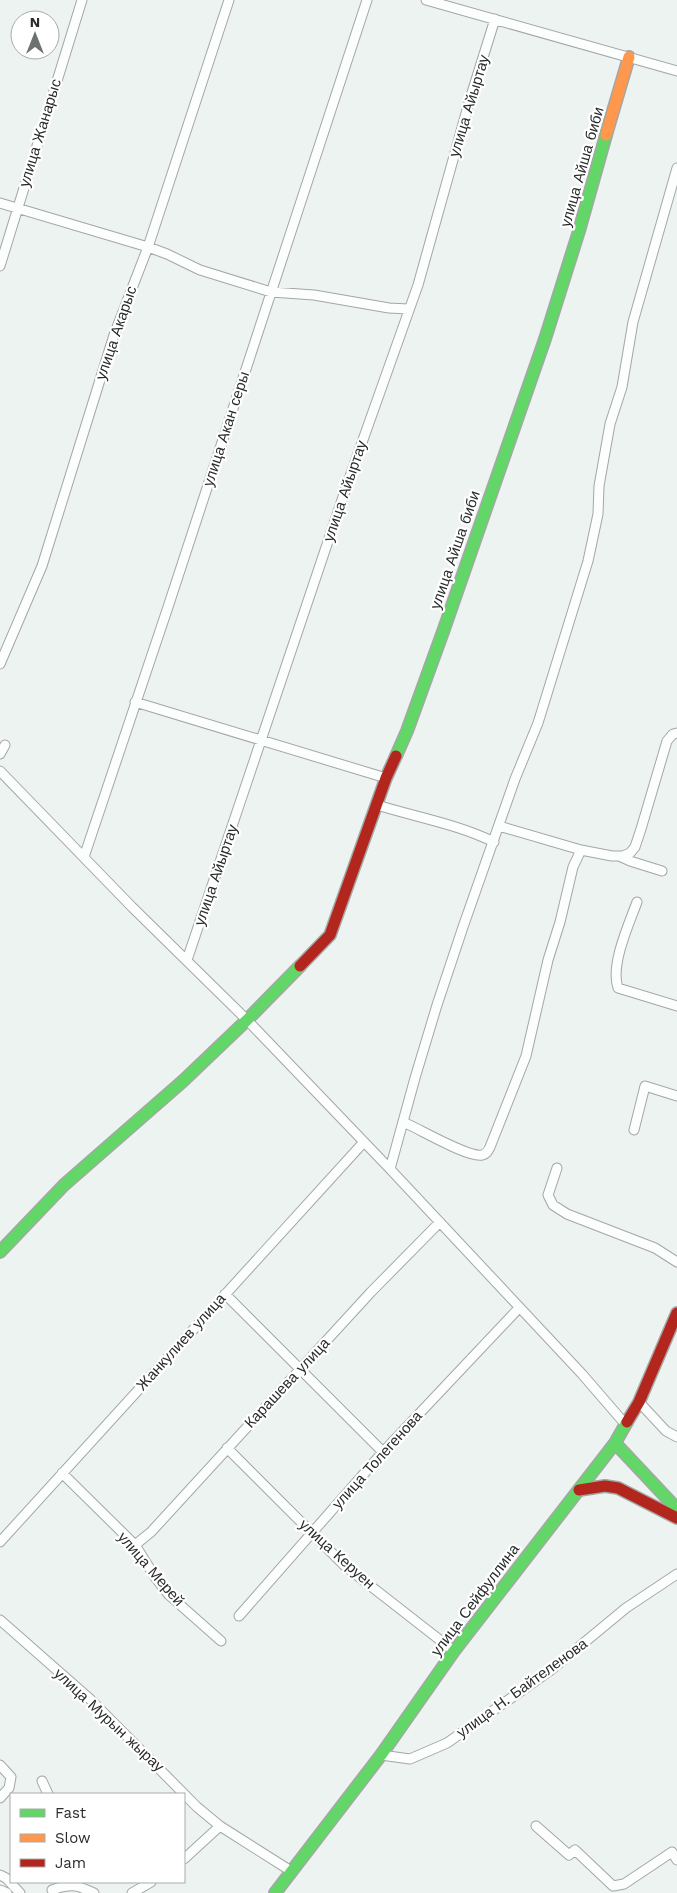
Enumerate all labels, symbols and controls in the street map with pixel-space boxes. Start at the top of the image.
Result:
north arrow [10,10,60,60]
text: N [30,14,40,30]
street label: улица Айыртау [445,52,493,159]
street label: улица Жанарыс [15,76,65,189]
street label: улица Айша биби [556,105,608,229]
street label: улица Акарыс [92,283,141,382]
street label: улица Акан серы [199,369,253,489]
street label: улица Айыртау [319,438,371,544]
street label: улица Айша биби [426,488,484,612]
street label: улица Айыртау [190,822,242,928]
street label: Жанкулиев улица [133,1289,230,1394]
street label: Карашева улица [241,1334,334,1432]
street label: улица Толегенова [328,1407,426,1513]
street label: улица Керуен [295,1515,379,1593]
street label: улица Мерей [114,1528,188,1610]
street label: улица Сейфуллина [427,1540,523,1660]
street label: улица Н. Байтеленова [453,1634,591,1742]
street label: улица Мурын жырау [50,1664,168,1776]
legend [10,1793,185,1883]
text: Fast [55,1804,87,1822]
text: Slow [55,1829,91,1847]
text: Jam [55,1854,86,1872]

